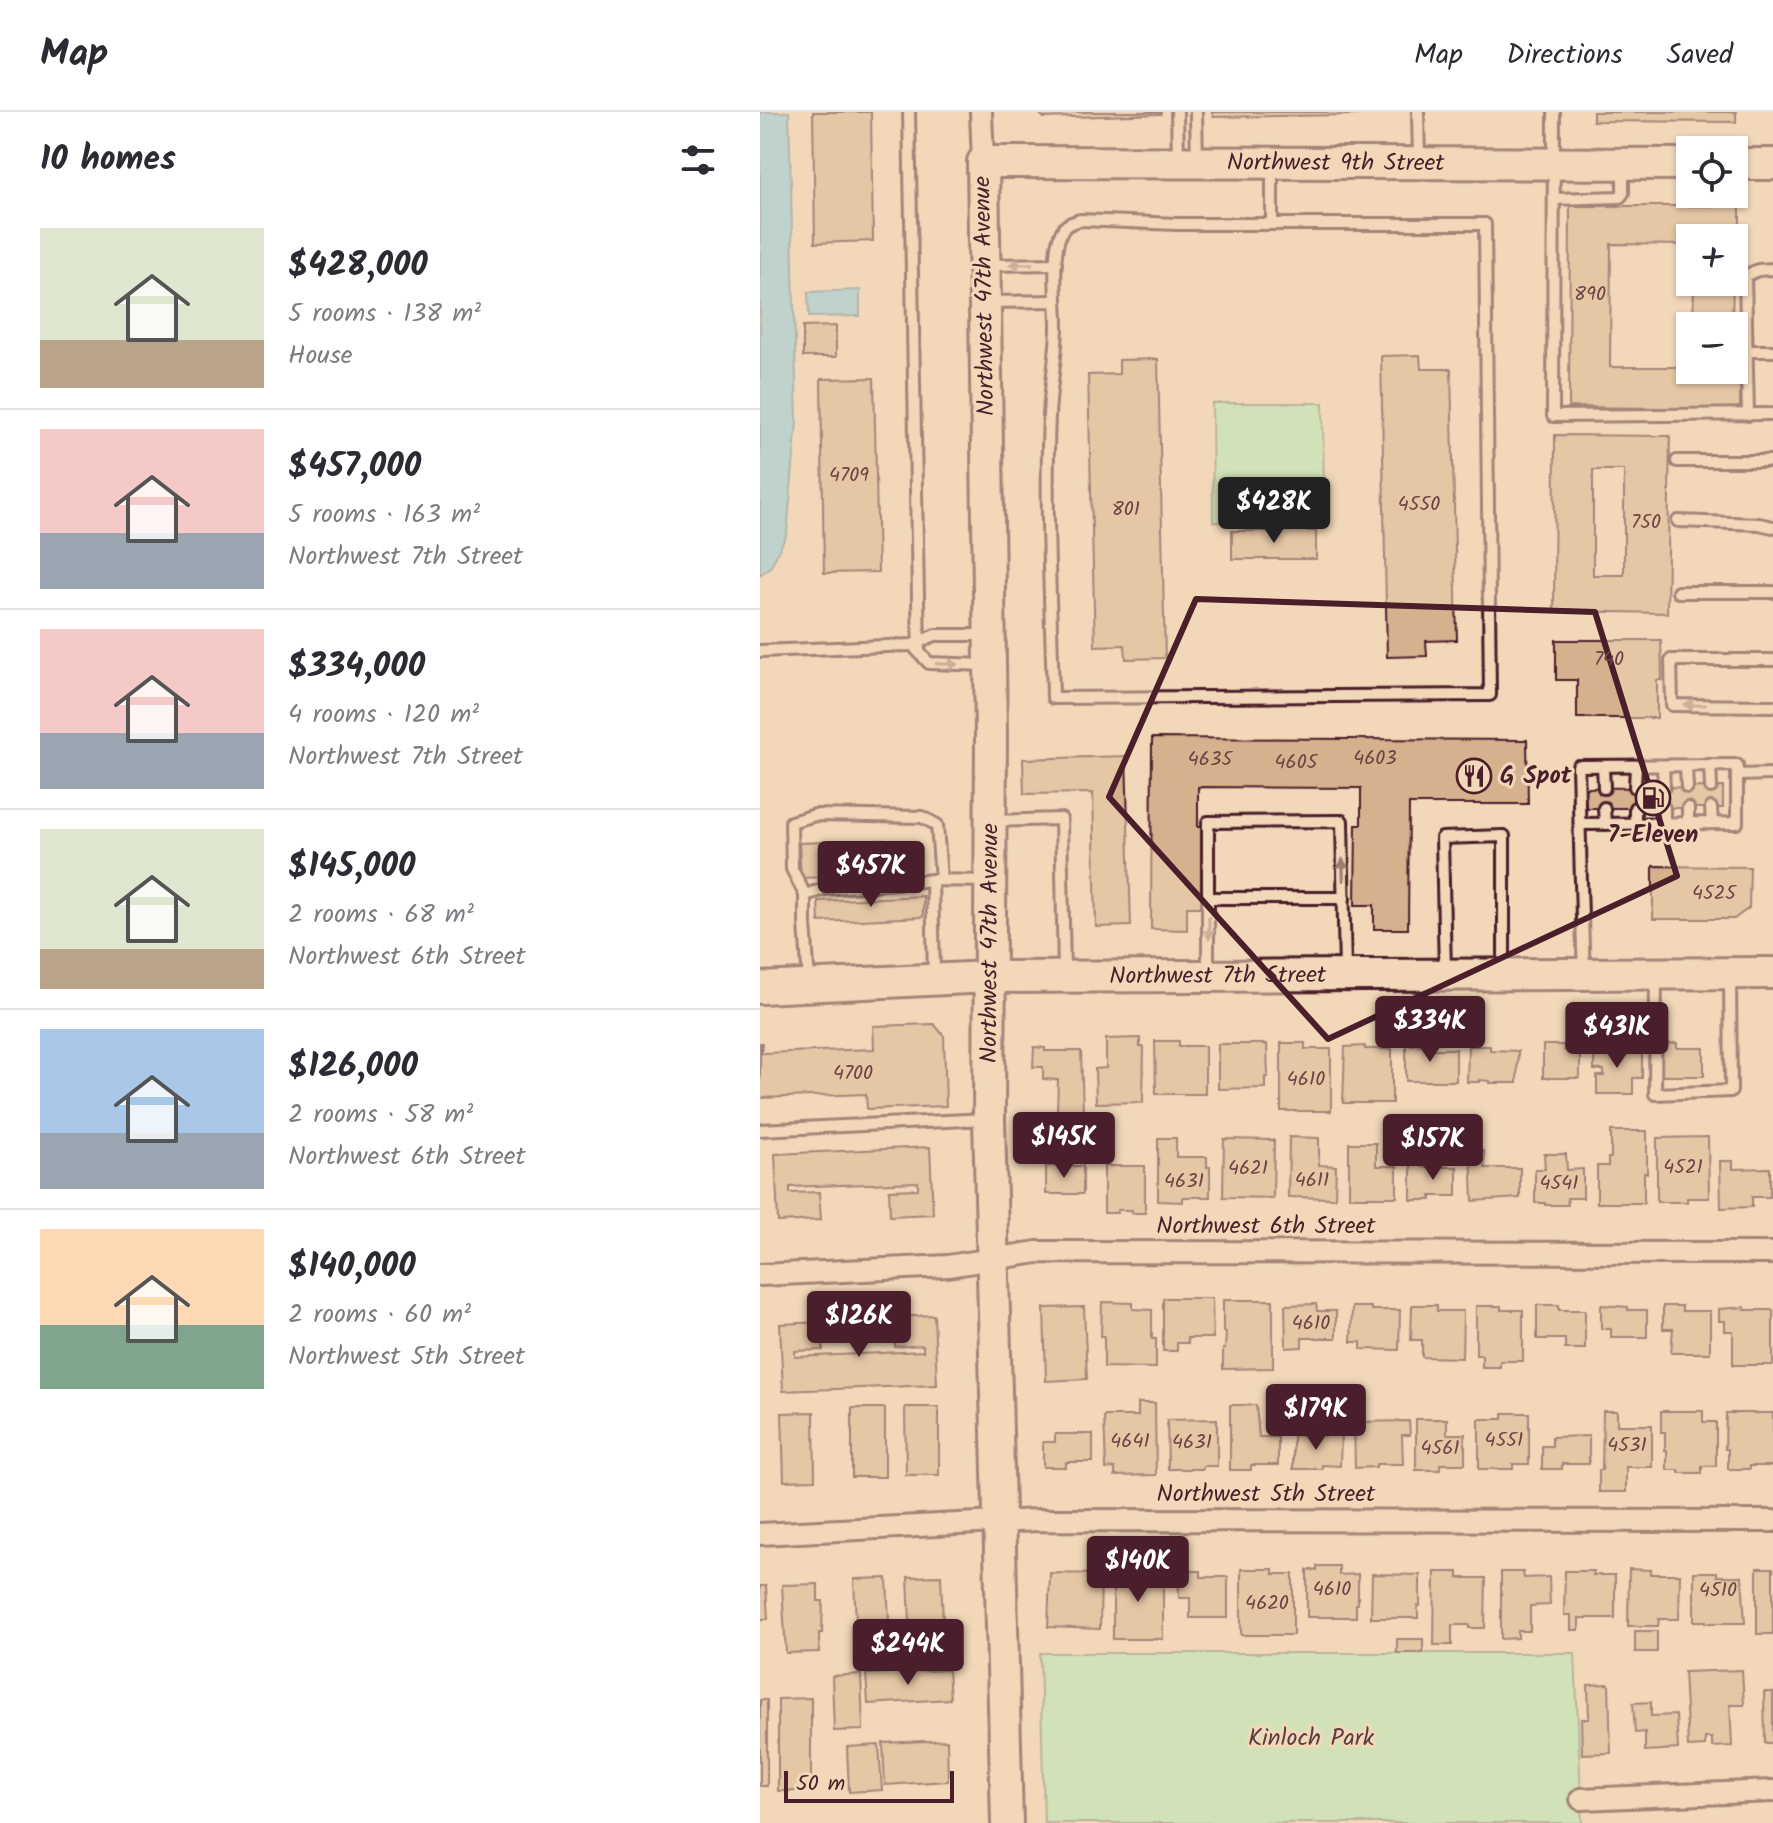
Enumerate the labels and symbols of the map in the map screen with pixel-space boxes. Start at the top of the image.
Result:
street label: Northwest 9th Street [1227,143,1445,183]
street label: Northwest 47th Avenue [963,175,1007,416]
one-way arrow [1008,258,1033,270]
house number: 890 [1574,279,1606,311]
house number: 4709 [829,460,869,492]
pin: $428K [1218,477,1330,545]
house number: 4550 [1398,489,1440,521]
house number: 801 [1112,494,1140,526]
house number: 750 [1631,507,1661,539]
house number: 740 [1594,644,1624,676]
one-way arrow [935,657,960,670]
one-way arrow [1682,699,1707,711]
house number: 4603 [1353,743,1397,775]
house number: 4635 [1188,744,1233,776]
house number: 4605 [1275,747,1319,779]
restaurant icon: G Spot [1455,757,1493,795]
place label: G Spot [1500,757,1573,796]
fuel station icon: 7-Eleven [1634,779,1672,817]
place label: 7-Eleven [1608,816,1698,855]
street label: Northwest 47th Avenue [970,823,1010,1063]
pin: $457K [815,841,927,909]
one-way arrow [1337,857,1350,882]
house number: 4525 [1692,878,1737,910]
one-way arrow [1203,916,1215,941]
street label: Northwest 7th Street [1109,956,1327,996]
pin: $334K [1374,996,1486,1064]
pin: $431K [1561,1002,1673,1070]
house number: 4700 [833,1058,873,1090]
house number: 4610 [1287,1064,1325,1096]
pin: $145K [1008,1112,1120,1180]
pin: $157K [1377,1114,1489,1182]
house number: 4521 [1663,1152,1703,1184]
house number: 4621 [1228,1153,1268,1185]
house number: 4611 [1295,1165,1329,1197]
house number: 4631 [1164,1166,1204,1198]
house number: 4541 [1539,1168,1579,1200]
street label: Northwest 6th Street [1156,1207,1376,1246]
pin: $126K [803,1291,915,1359]
house number: 4610 [1292,1308,1330,1340]
pin: $179K [1260,1384,1372,1452]
house number: 4551 [1485,1425,1523,1457]
house number: 4641 [1110,1426,1150,1458]
house number: 4631 [1172,1427,1212,1459]
house number: 4531 [1607,1430,1647,1462]
house number: 4561 [1420,1433,1460,1465]
street label: Northwest 5th Street [1157,1475,1376,1514]
pin: $140K [1082,1536,1194,1604]
house number: 4610 [1313,1574,1351,1606]
house number: 4510 [1699,1575,1737,1607]
house number: 4620 [1245,1588,1289,1620]
pin: $244K [852,1619,964,1687]
park label: Kinloch Park [1248,1719,1375,1758]
scale bar [784,1767,954,1803]

